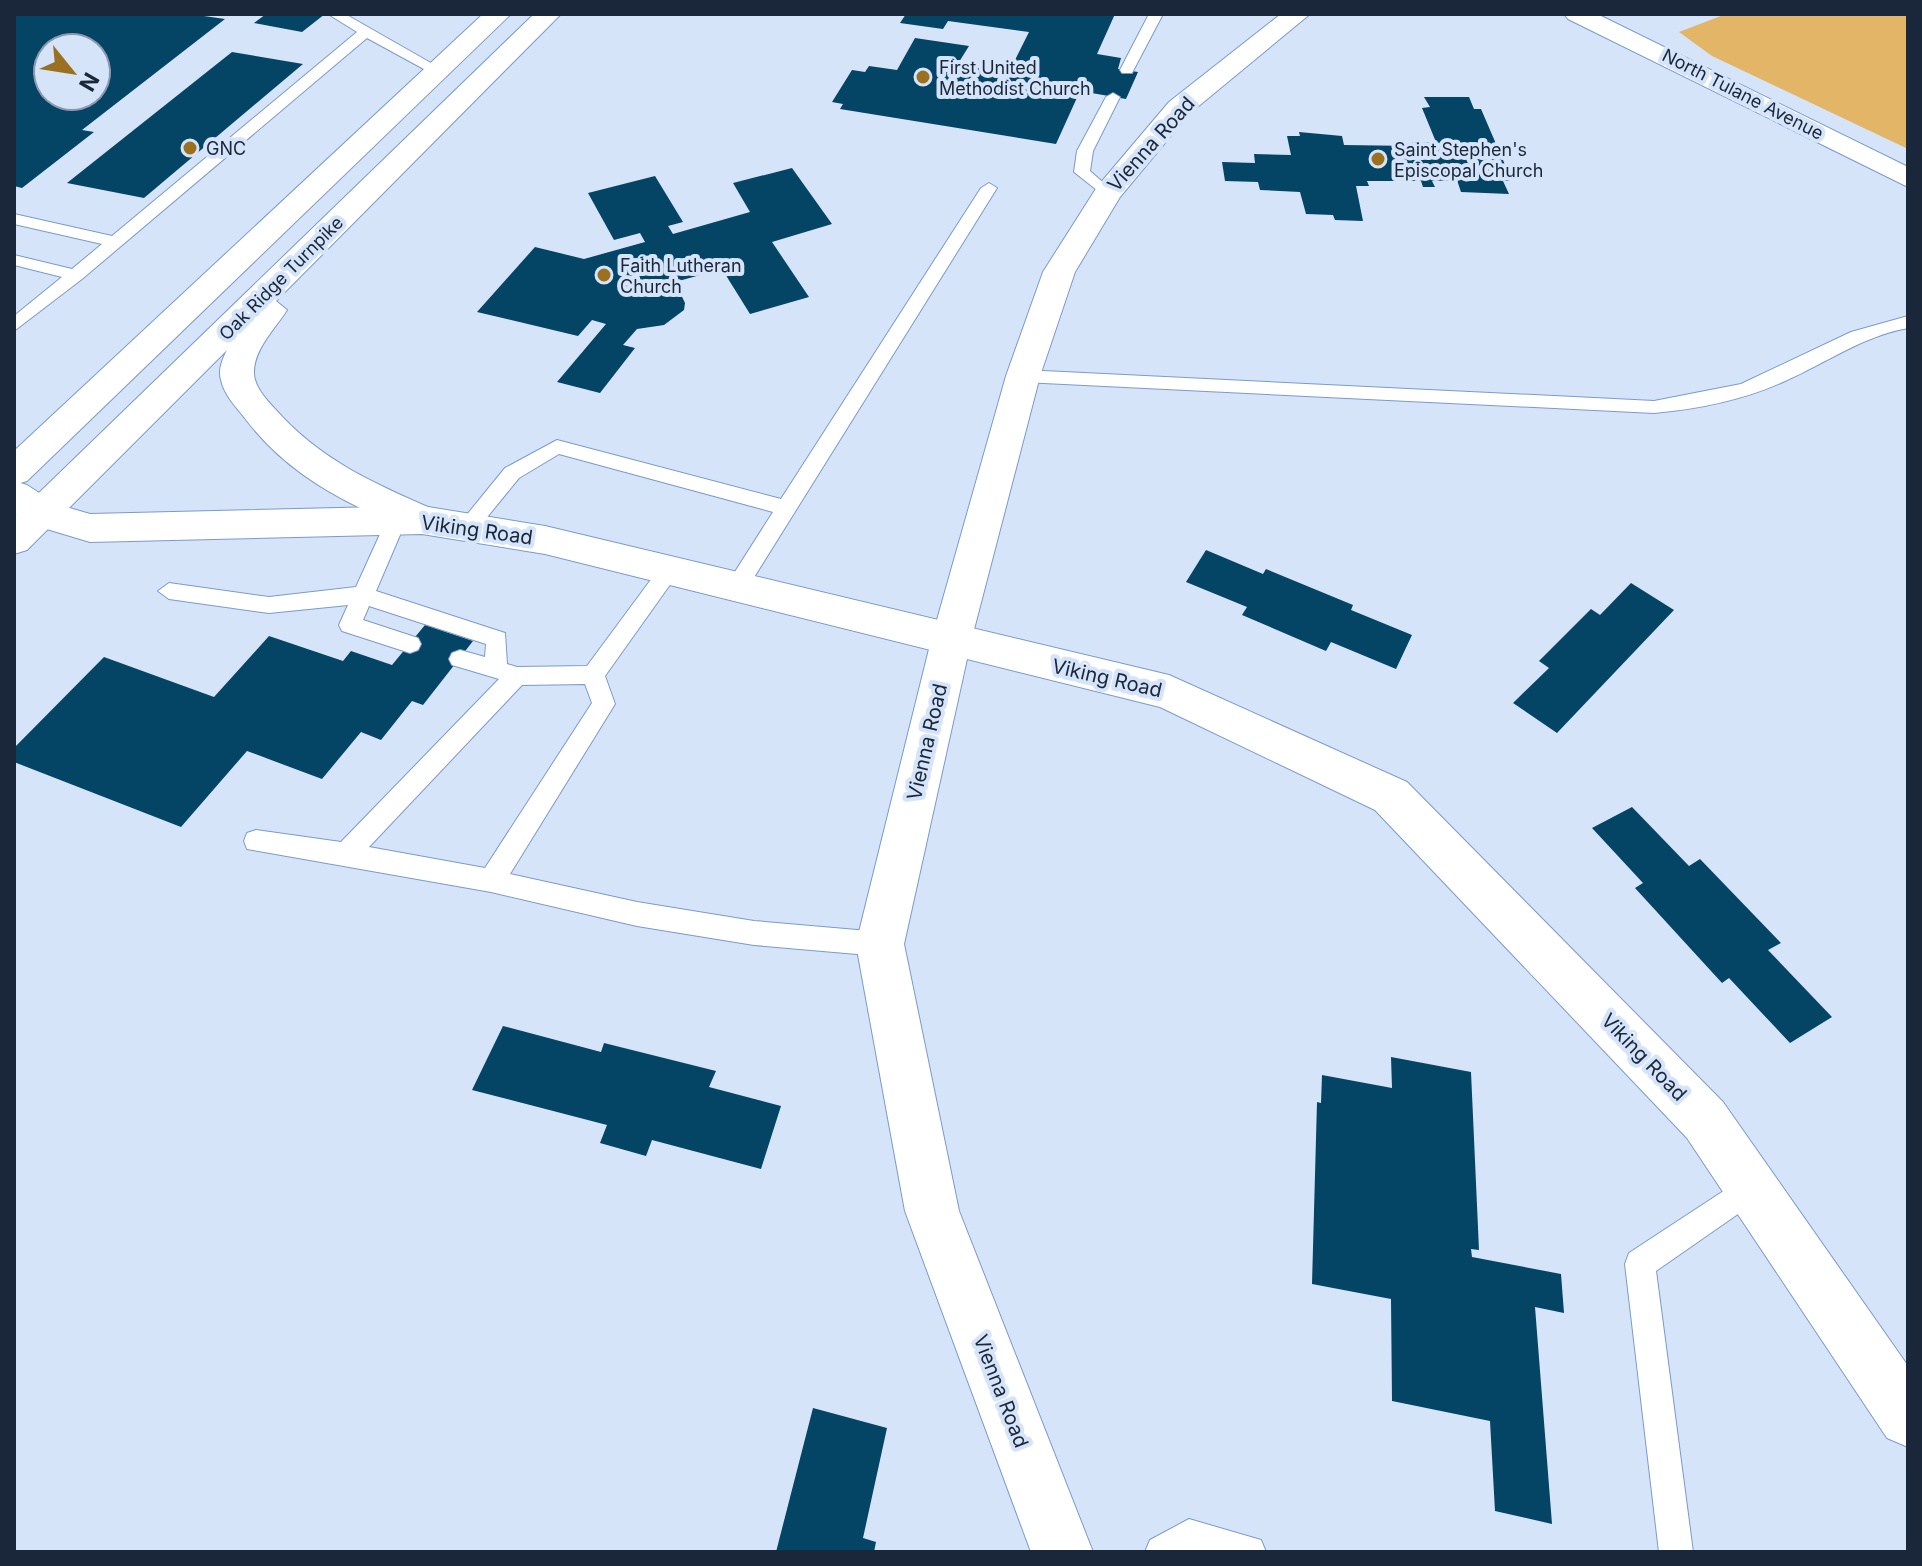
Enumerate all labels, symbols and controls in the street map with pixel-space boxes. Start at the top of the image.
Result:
north arrow [32,32,112,112]
street label: North Tulane Avenue [1659,44,1827,144]
place label: First United Methodist Church [939,57,1091,99]
text: N [74,68,105,96]
marker: First United Methodist Church [914,68,932,86]
street label: Vienna Road [1102,92,1200,196]
place label: GNC [206,138,246,159]
marker: GNC [181,139,199,157]
place label: Saint Stephen's Episcopal Church [1394,139,1543,181]
marker: Saint Stephen's Episcopal Church [1369,150,1387,168]
street label: Oak Ridge Turnpike [215,212,347,344]
place label: Faith Lutheran Church [620,255,742,297]
marker: Faith Lutheran Church [595,266,613,284]
street label: Viking Road [420,510,534,550]
street label: Viking Road [1050,654,1164,702]
street label: Vienna Road [902,681,952,803]
street label: Viking Road [1596,1008,1692,1106]
street label: Vienna Road [968,1331,1034,1451]

